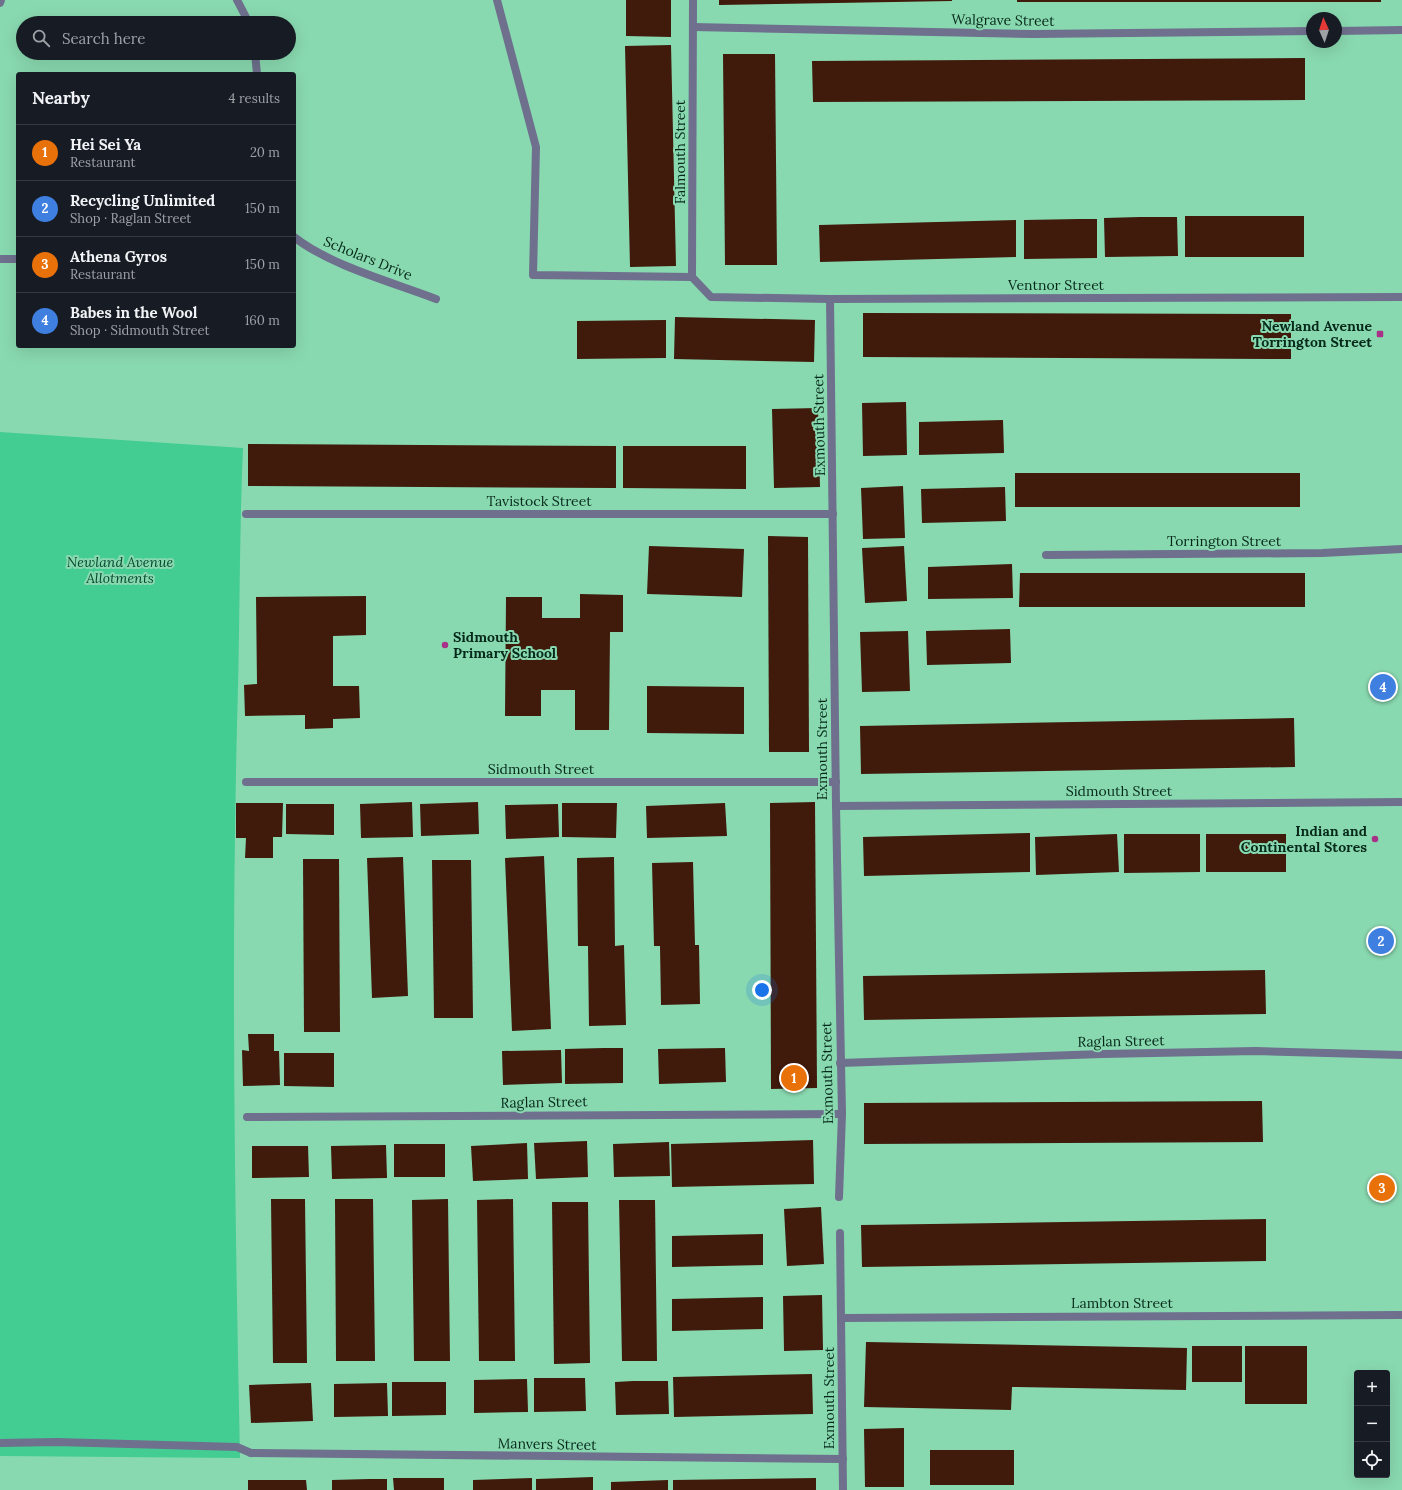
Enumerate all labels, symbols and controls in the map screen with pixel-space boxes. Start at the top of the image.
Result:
street label: Walgrave Street [951,10,1055,30]
north arrow [1306,12,1342,48]
search box [16,16,296,60]
icon: search [30,27,52,49]
text: Search here [62,29,145,48]
text: Nearby [32,87,90,109]
text: 4 results [229,90,280,107]
street label: Falmouth Street [671,99,689,204]
text: Hei Sei Ya [70,135,141,154]
text: 1 [42,144,48,161]
text: 20 m [250,144,280,161]
text: Restaurant [70,154,136,171]
text: Recycling Unlimited [70,191,215,210]
text: 2 [42,200,48,217]
text: 150 m [245,200,280,217]
text: Shop · Raglan Street [70,210,191,227]
street label: Scholars Drive [321,232,415,284]
text: Athena Gyros [70,247,167,266]
text: 3 [41,256,49,273]
text: 150 m [245,256,280,273]
text: Restaurant [70,266,136,283]
street label: Ventnor Street [1007,276,1105,294]
text: Babes in the Wool [70,303,197,322]
text: 4 [41,312,49,329]
text: 160 m [245,312,280,329]
place label: Newland Avenue Torrington Street [1253,317,1372,351]
text: Shop · Sidmouth Street [70,322,209,339]
marker: Newland Avenue Torrington Street [1375,329,1385,339]
street label: Exmouth Street [809,373,829,476]
street label: Tavistock Street [486,492,592,510]
street label: Torrington Street [1167,532,1282,550]
park label: Newland Avenue Allotments [67,553,173,587]
place label: Sidmouth Primary School [453,628,557,662]
marker: Sidmouth Primary School [440,640,450,650]
pin: 4 [1370,672,1396,702]
street label: Exmouth Street [813,697,831,800]
street label: Sidmouth Street [488,760,595,778]
street label: Sidmouth Street [1066,782,1173,800]
place label: Indian and Continental Stores [1241,822,1367,856]
marker: Indian and Continental Stores [1370,834,1380,844]
pin: 2 [1368,926,1394,956]
your location [752,980,772,1000]
street label: Exmouth Street [817,1021,837,1124]
street label: Raglan Street [1077,1031,1165,1051]
pin: 1 [781,1063,807,1093]
street label: Raglan Street [500,1092,588,1112]
pin: 3 [1369,1173,1395,1203]
street label: Lambton Street [1071,1294,1173,1312]
street label: Exmouth Street [820,1346,838,1449]
map controls [1354,1370,1390,1478]
button: + [1354,1370,1390,1406]
button: − [1354,1406,1390,1442]
street label: Manvers Street [497,1434,597,1454]
button: locate [1354,1442,1390,1478]

